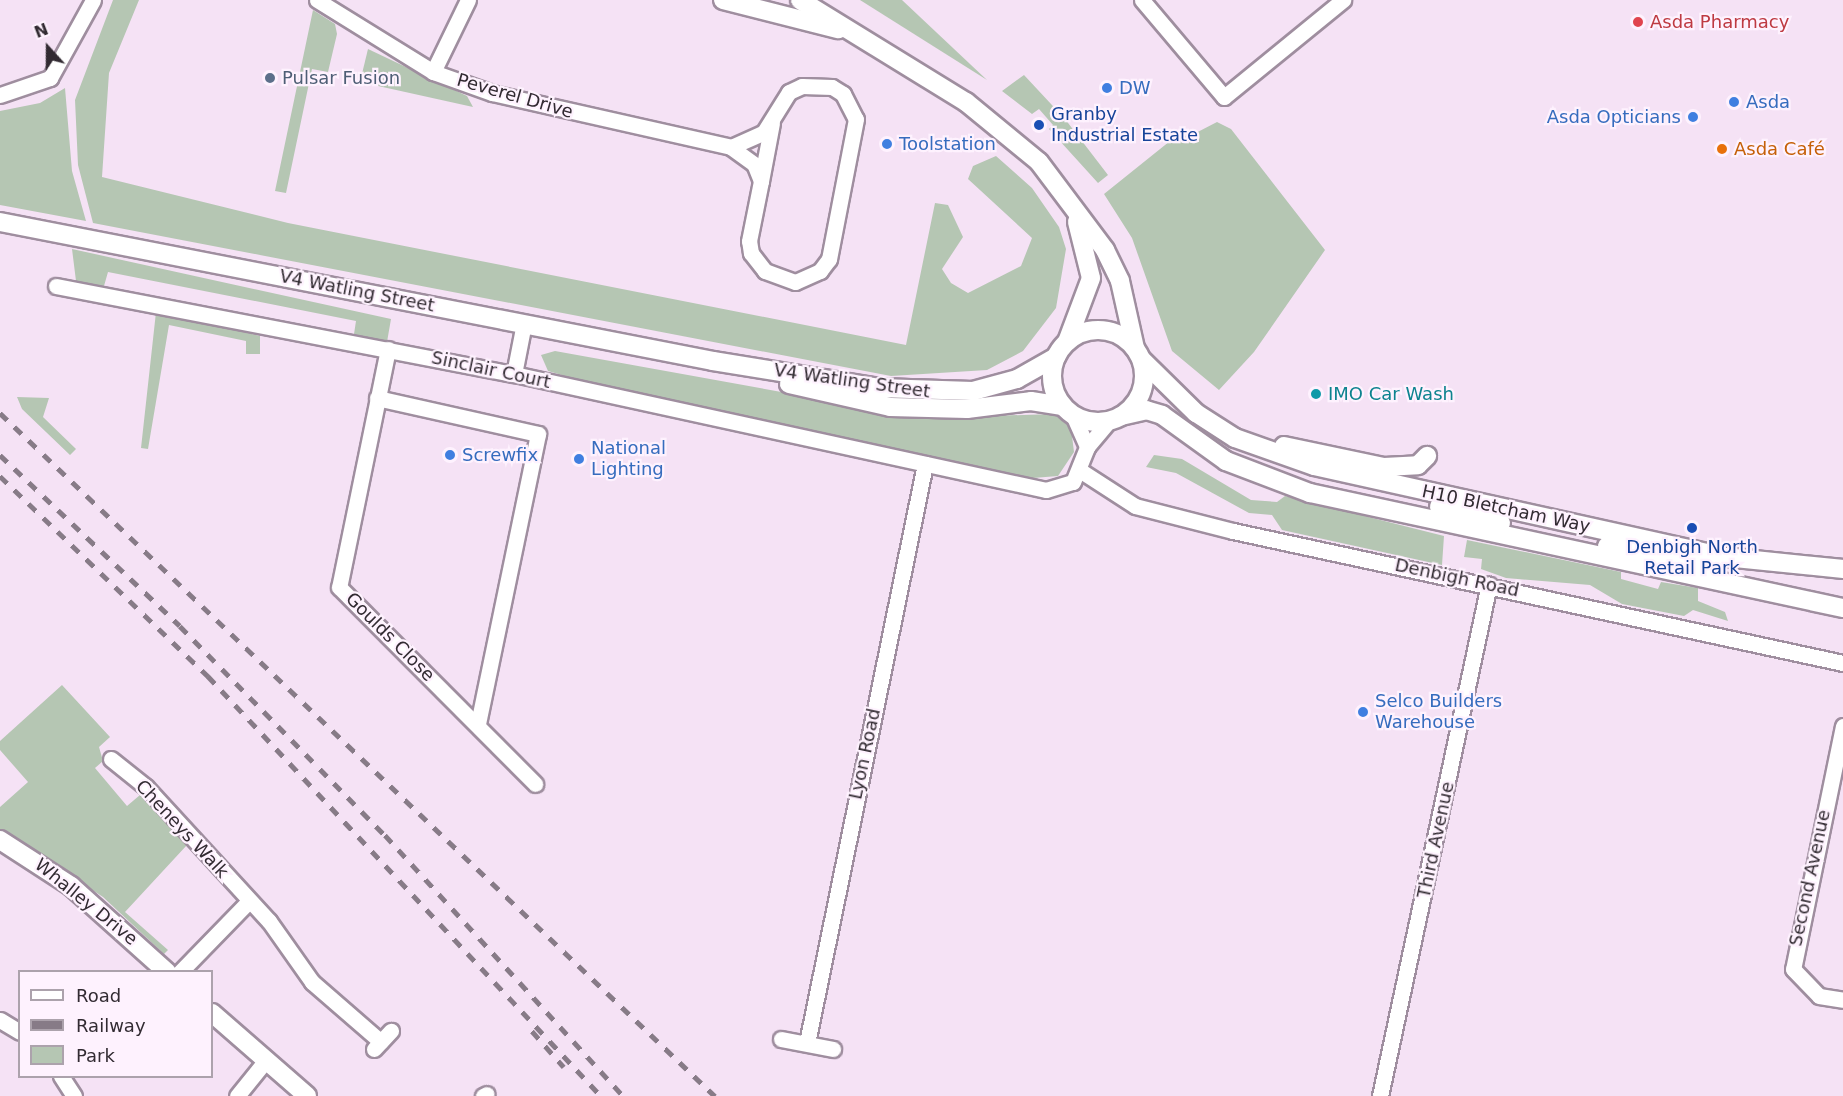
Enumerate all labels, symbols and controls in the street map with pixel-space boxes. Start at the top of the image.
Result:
place label: Asda Pharmacy [1650,11,1789,33]
marker: Asda Pharmacy [1631,15,1645,29]
north arrow [18,18,78,78]
text: N [32,19,51,42]
place label: Pulsar Fusion [282,67,400,89]
street label: Peverel Drive [454,69,576,123]
marker: Pulsar Fusion [263,71,277,85]
place label: DW [1119,77,1151,99]
marker: DW [1100,81,1114,95]
place label: Asda [1746,91,1790,113]
marker: Asda [1727,95,1741,109]
place label: Granby Industrial Estate [1051,104,1198,146]
place label: Asda Opticians [1547,106,1681,128]
marker: Asda Opticians [1686,110,1700,124]
marker: Granby Industrial Estate [1032,118,1046,132]
place label: Toolstation [899,133,996,155]
marker: Toolstation [880,137,894,151]
place label: Asda Café [1734,138,1825,160]
marker: Asda Café [1715,142,1729,156]
street label: V4 Watling Street [278,265,436,317]
street label: Sinclair Court [429,347,553,393]
street label: V4 Watling Street [773,359,931,403]
place label: IMO Car Wash [1328,383,1454,405]
marker: IMO Car Wash [1309,387,1323,401]
place label: National Lighting [591,438,666,480]
place label: Screwfix [462,444,538,466]
marker: Screwfix [443,448,457,462]
marker: National Lighting [572,452,586,466]
street label: H10 Bletcham Way [1420,481,1592,537]
marker: Denbigh North Retail Park [1685,521,1699,535]
place label: Denbigh North Retail Park [1626,537,1758,580]
street label: Denbigh Road [1393,554,1521,602]
street label: Goulds Close [341,588,439,686]
place label: Selco Builders Warehouse [1375,691,1502,734]
marker: Selco Builders Warehouse [1356,705,1370,719]
street label: Lyon Road [845,707,885,801]
street label: Cheneys Walk [131,775,233,883]
street label: Third Avenue [1413,780,1459,900]
street label: Second Avenue [1785,808,1835,948]
street label: Whalley Drive [30,854,142,950]
legend [18,970,213,1078]
text: Road [76,985,121,1006]
text: Railway [76,1015,146,1036]
text: Park [76,1045,115,1066]

